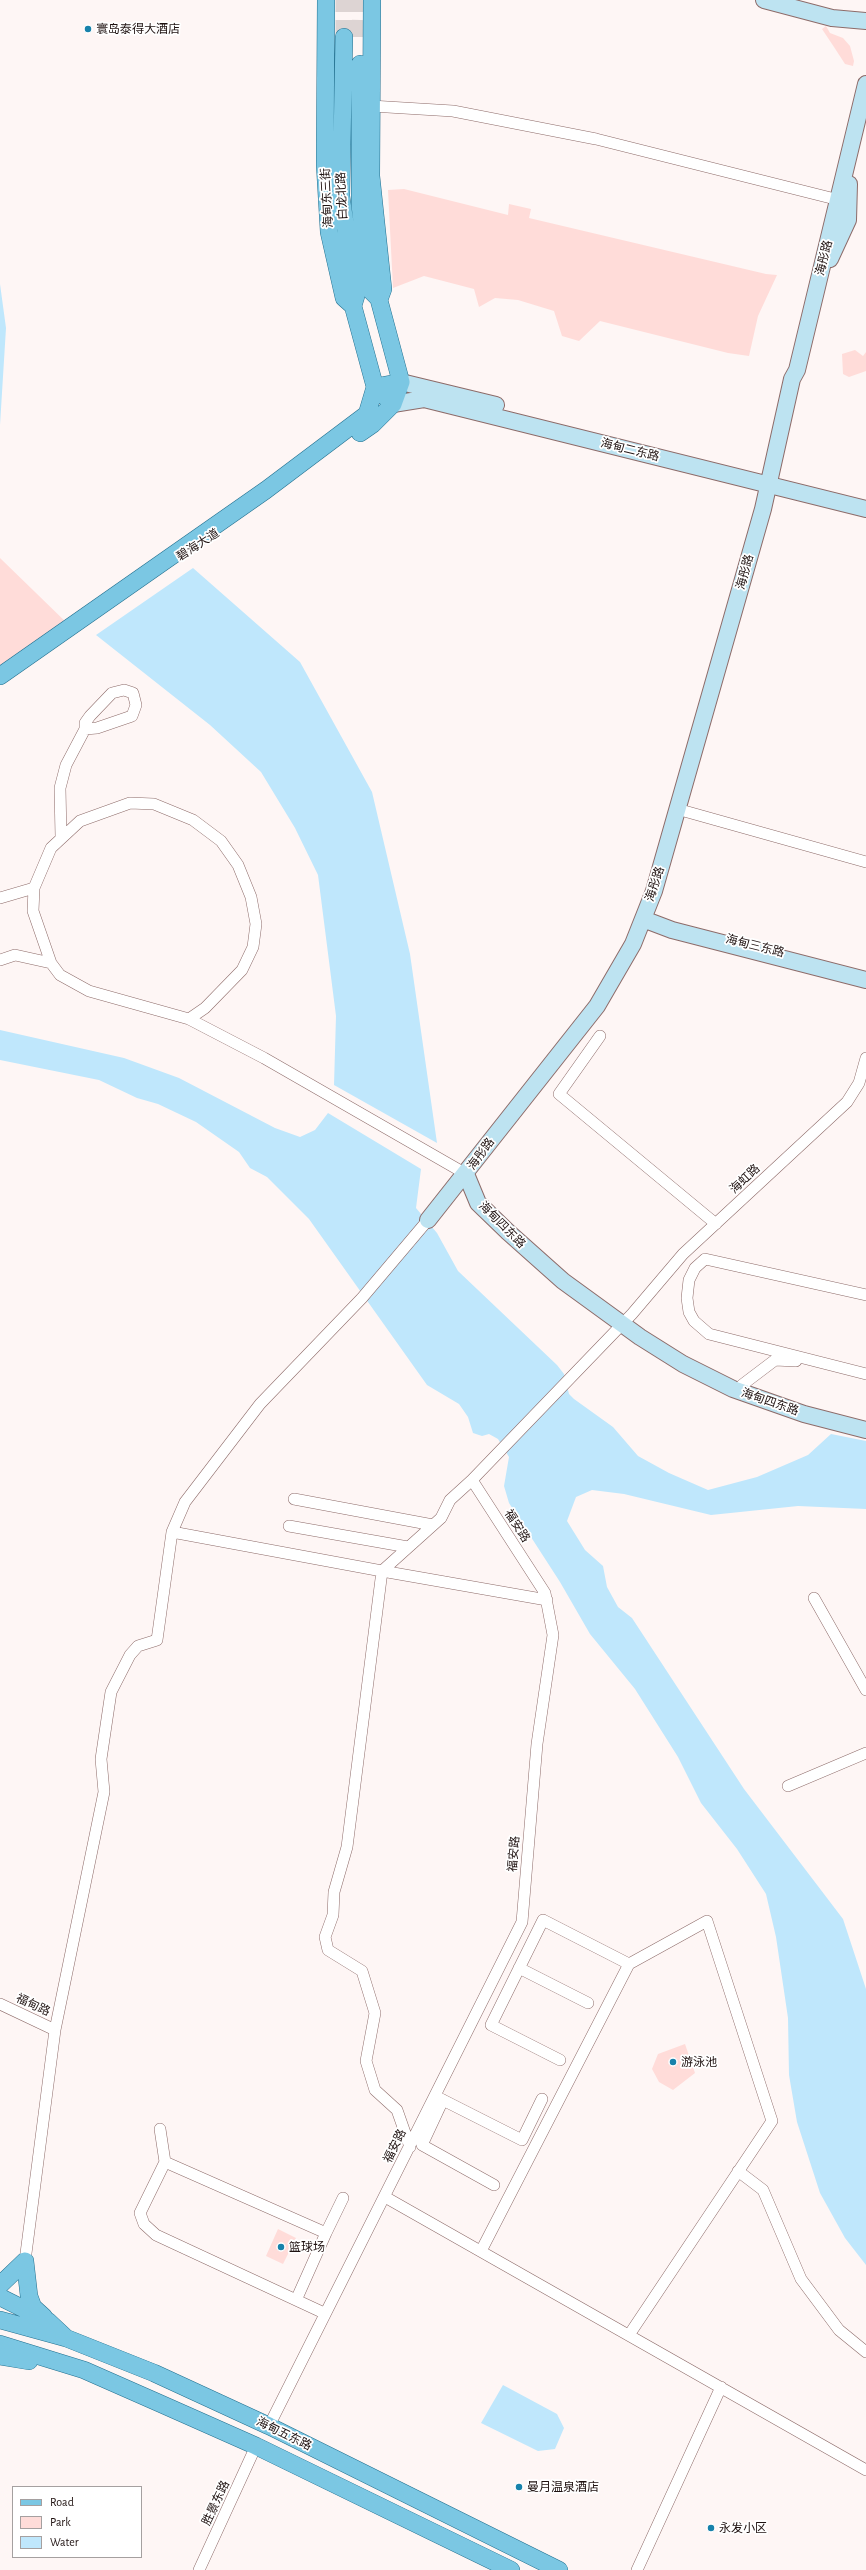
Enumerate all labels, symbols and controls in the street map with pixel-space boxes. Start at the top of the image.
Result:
place label: 寰岛泰得大酒店 [96,22,180,36]
marker: 寰岛泰得大酒店 [83,24,93,34]
street label: 海甸东三街 [318,168,336,228]
street label: 白龙北路 [334,172,350,220]
street label: 海彤路 [813,239,835,277]
street label: 海甸二东路 [599,436,661,464]
street label: 碧海大道 [174,526,222,564]
street label: 海彤路 [733,553,757,591]
street label: 海彤路 [643,865,667,903]
street label: 海甸三东路 [724,932,786,960]
street label: 海彤路 [465,1135,497,1173]
street label: 海虹路 [727,1161,763,1197]
street label: 海甸四东路 [476,1199,528,1251]
street label: 海甸四东路 [739,1385,801,1419]
street label: 福安路 [501,1507,533,1545]
street label: 福安路 [505,1835,523,1873]
street label: 福甸路 [14,1991,52,2019]
place label: 游泳池 [681,2055,717,2069]
marker: 游泳池 [668,2057,678,2067]
street label: 福安路 [381,2127,409,2165]
place label: 篮球场 [289,2240,325,2254]
marker: 篮球场 [276,2242,286,2252]
street label: 海甸五东路 [254,2414,314,2454]
street label: 胜景东路 [199,2478,233,2528]
place label: 曼月温泉酒店 [527,2480,599,2494]
marker: 曼月温泉酒店 [514,2482,524,2492]
legend [12,2486,142,2558]
text: Road [50,2496,74,2508]
text: Park [50,2516,71,2528]
place label: 永发小区 [719,2521,767,2535]
marker: 永发小区 [706,2523,716,2533]
text: Water [50,2536,79,2548]

